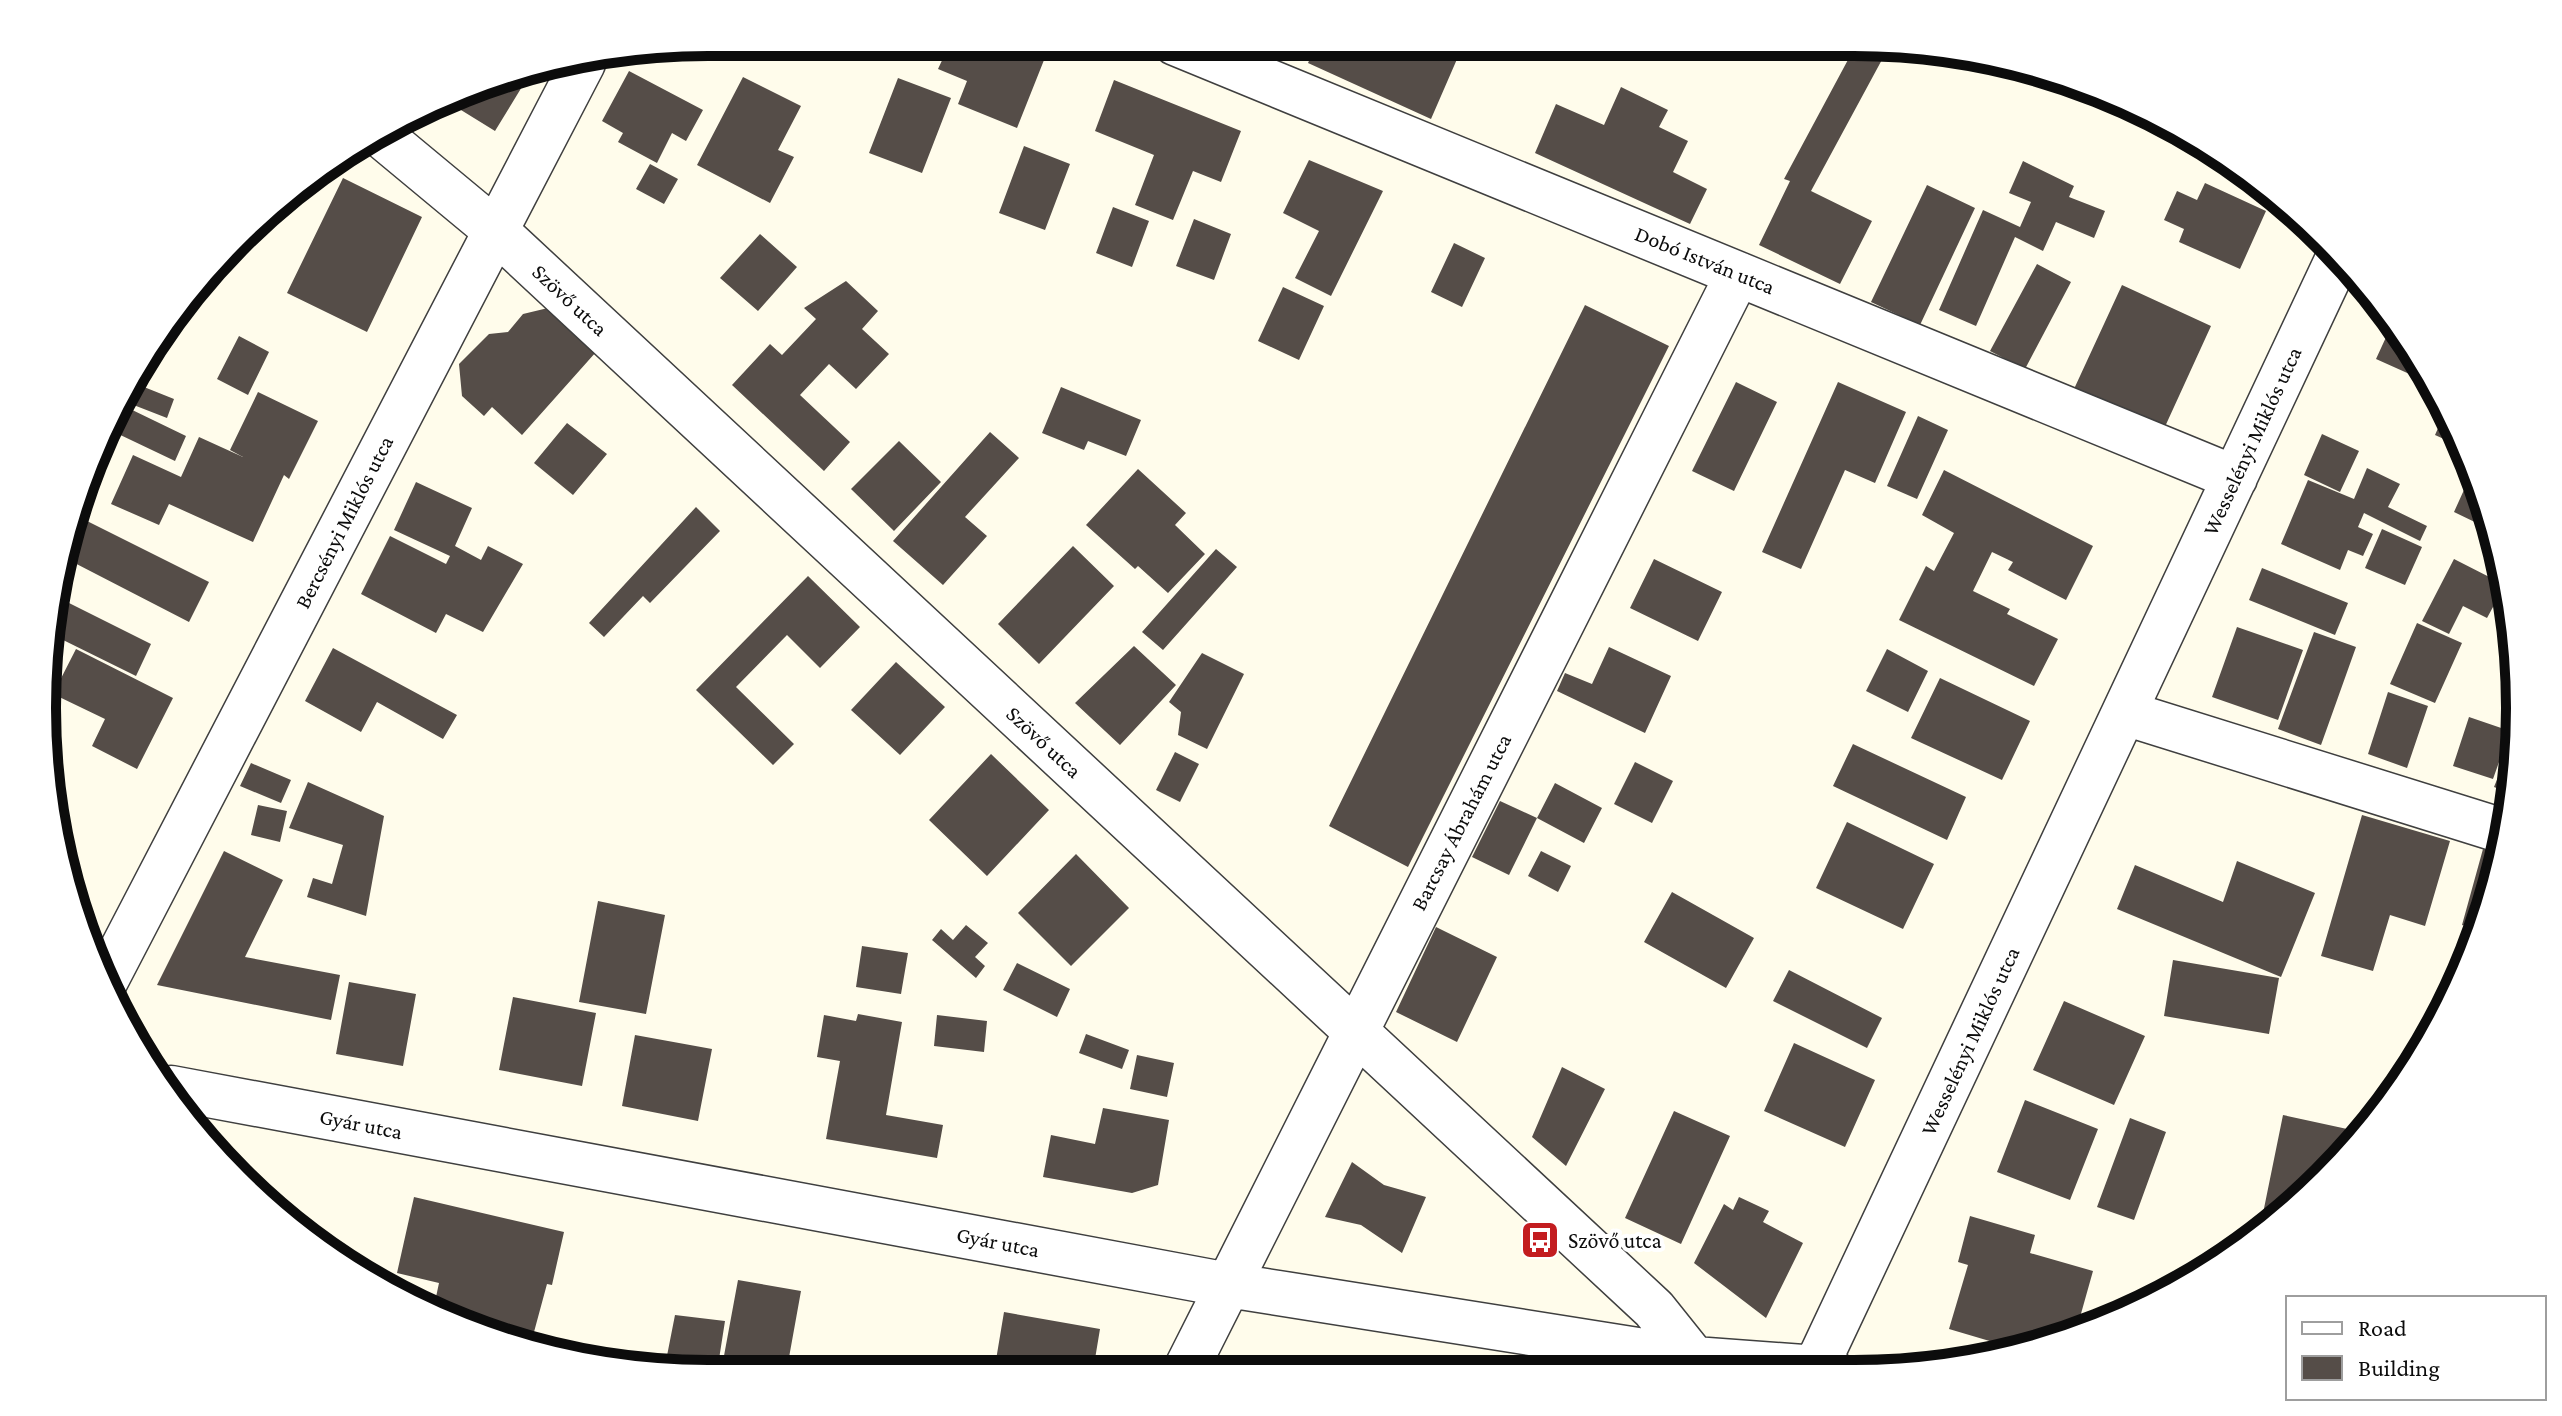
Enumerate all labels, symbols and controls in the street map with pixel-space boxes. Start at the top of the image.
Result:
street label: Dobó István utca [1631,221,1779,299]
street label: Szövő utca [527,259,613,341]
street label: Wesselényi Miklós utca [2197,343,2307,539]
street label: Bercsényi Miklós utca [290,431,398,613]
street label: Szövő utca [1001,701,1087,783]
street label: Barcsay Ábrahám utca [1406,730,1516,914]
street label: Wesselényi Miklós utca [1915,943,2025,1139]
street label: Gyár utca [317,1104,405,1144]
bus stop icon: Szövő utca [1519,1219,1561,1261]
street label: Gyár utca [954,1222,1042,1262]
place label: Szövő utca [1568,1228,1662,1253]
legend [2286,1296,2546,1400]
text: Road [2358,1314,2407,1341]
text: Building [2358,1354,2440,1381]

